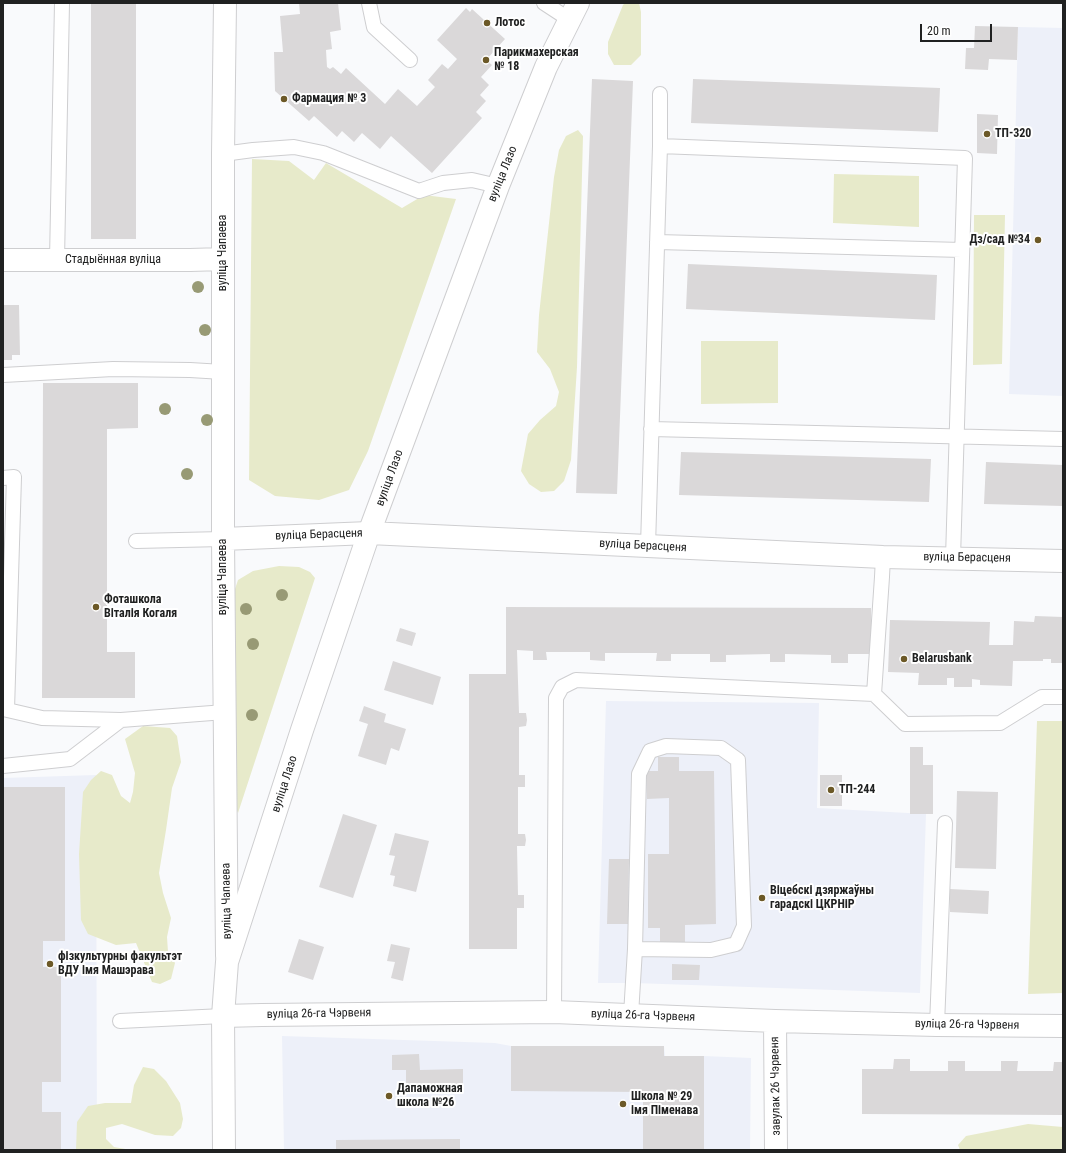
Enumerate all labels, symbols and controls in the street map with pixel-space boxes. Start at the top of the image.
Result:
place label: Лотос [495,16,525,30]
scale bar [922,16,994,42]
marker: Лотос [482,18,492,28]
text: 20 m [927,24,951,38]
place label: Парикмахерская № 18 [494,46,579,74]
marker: Парикмахерская № 18 [481,55,491,65]
place label: Фармация № 3 [292,92,366,106]
marker: Фармация № 3 [279,94,289,104]
place label: ТП-320 [995,127,1031,141]
marker: ТП-320 [982,129,992,139]
street label: вуліца Лазо [485,144,521,204]
street label: вуліца Чапаева [216,215,230,291]
place label: Дз/сад №34 [969,233,1030,247]
marker: Дз/сад №34 [1033,235,1043,245]
street label: Стадыённая вуліца [65,253,161,267]
street label: вуліца Лазо [373,448,407,508]
street label: вуліца Берасценя [275,526,363,544]
street label: вуліца Берасценя [599,537,687,555]
street label: вуліца Чапаева [216,539,230,615]
street label: вуліца Берасценя [923,550,1011,566]
place label: Фоташкола Віталія Когаля [104,593,177,621]
marker: Фоташкола Віталія Когаля [91,602,101,612]
place label: Belarusbank [912,652,972,666]
marker: Belarusbank [899,654,909,664]
street label: вуліца Лазо [269,754,301,814]
place label: ТП-244 [839,783,875,797]
marker: ТП-244 [826,785,836,795]
street label: вуліца Чапаева [219,863,235,939]
place label: Віцебскі дзяржаўны гарадскі ЦКРНіР [770,884,874,912]
marker: Віцебскі дзяржаўны гарадскі ЦКРНіР [757,893,767,903]
place label: фізкультурны факультэт ВДУ імя Машэрава [58,950,182,978]
marker: фізкультурны факультэт ВДУ імя Машэрава [45,959,55,969]
street label: вуліца 26-га Чэрвеня [267,1006,371,1022]
street label: вуліца 26-га Чэрвеня [591,1007,695,1025]
street label: вуліца 26-га Чэрвеня [915,1017,1019,1033]
street label: завулак 26 Чэрвеня [768,1036,784,1136]
place label: Дапаможная школа №26 [397,1082,463,1110]
place label: Школа № 29 імя Піменава [631,1090,698,1118]
marker: Дапаможная школа №26 [384,1091,394,1101]
marker: Школа № 29 імя Піменава [618,1099,628,1109]

